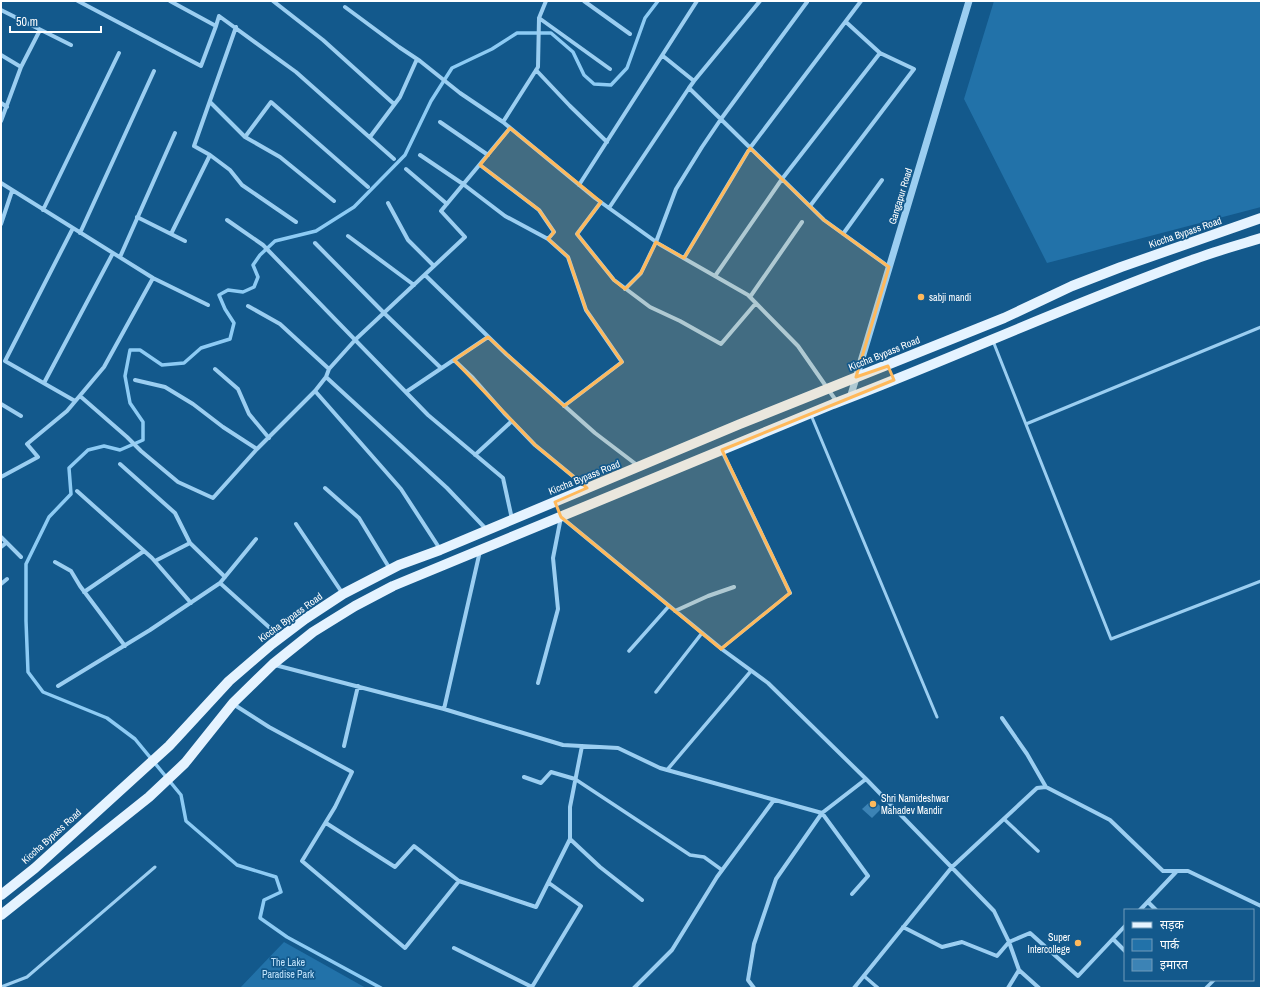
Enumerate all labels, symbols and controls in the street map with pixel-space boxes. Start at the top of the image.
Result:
scale bar [10,8,101,34]
text: 50 m [16,14,38,30]
street label: Gangapur Road [886,166,915,226]
street label: Kiccha Bypass Road [1147,214,1223,251]
place label: sabji mandi [929,291,971,304]
marker: sabji mandi [916,292,926,302]
street label: Kiccha Bypass Road [846,333,922,374]
street label: Kiccha Bypass Road [546,457,622,498]
street label: Kiccha Bypass Road [256,590,325,645]
place label: Shri Namideshwar Mahadev Mandir [881,792,949,817]
marker: Shri Namideshwar Mahadev Mandir [868,799,878,809]
street label: Kiccha Bypass Road [19,806,84,867]
legend [1124,909,1254,981]
text: सड़क [1160,917,1185,933]
place label: Super Intercollege [1028,931,1070,956]
text: पार्क [1160,937,1180,953]
marker: Super Intercollege [1073,938,1083,948]
park label: The Lake Paradise Park [262,956,315,981]
text: इमारत [1160,957,1189,973]

